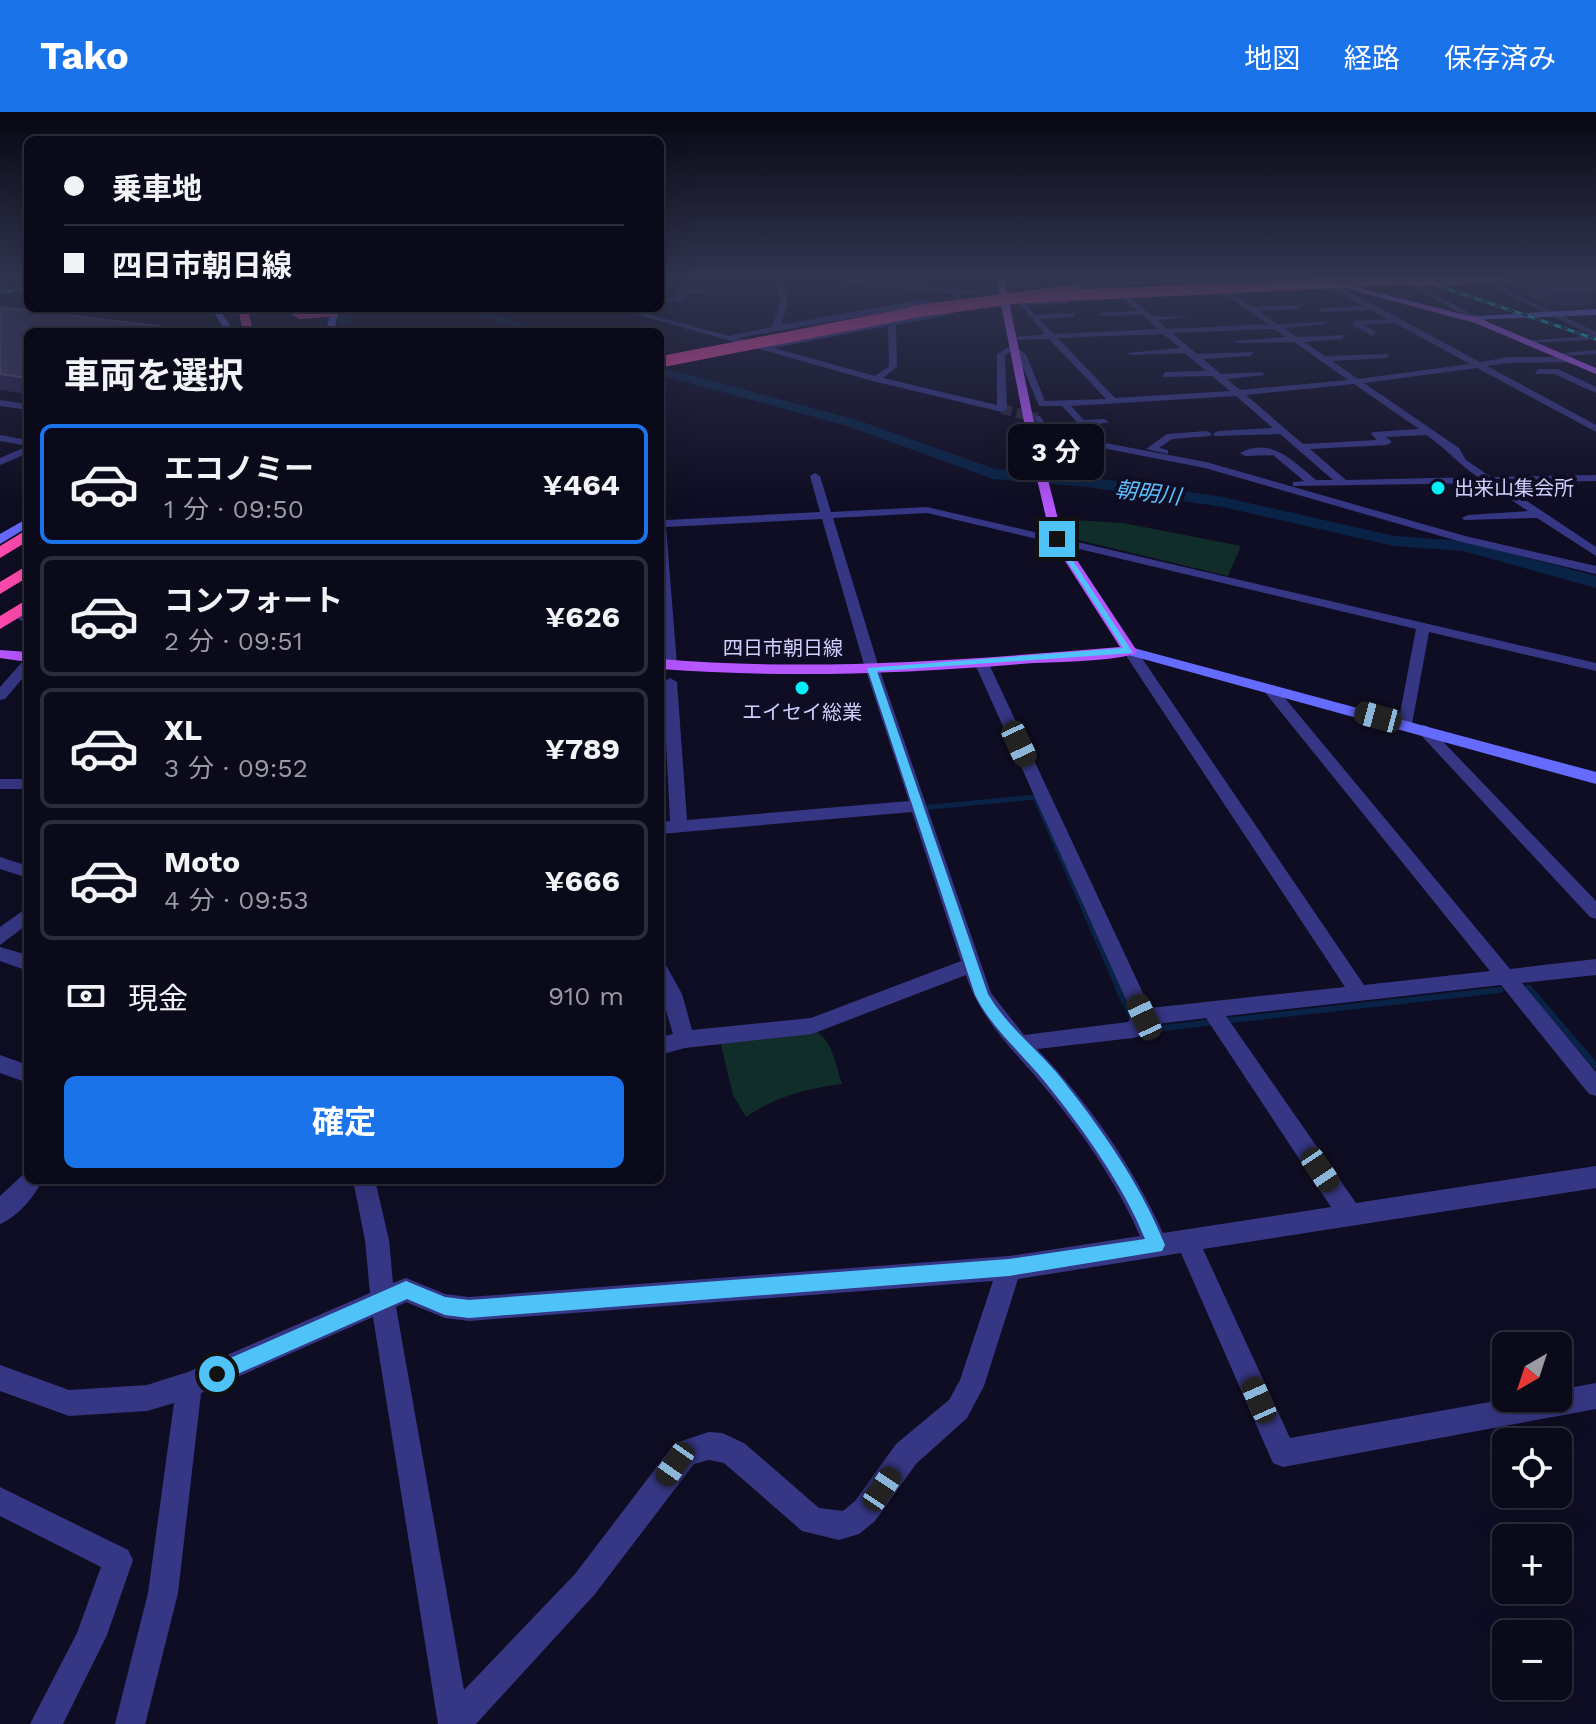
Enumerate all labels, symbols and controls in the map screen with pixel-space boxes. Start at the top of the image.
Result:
text: Tako [40,34,129,78]
text: 地図 [1244,42,1300,75]
text: 経路 [1344,42,1400,75]
text: 保存済み [1444,42,1556,75]
text: 乗車地 [112,171,202,206]
text: 四日市朝日線 [112,248,292,283]
text: 車両を選択 [64,355,244,397]
callout: 3 分 [1009,423,1105,479]
text: 3 分 [1032,437,1080,467]
icon: car [68,448,140,520]
text: エコノミー [164,451,314,486]
text: ¥464 [543,467,620,502]
place label: 出来山集会所 [1454,476,1574,500]
water label: 朝明川 [1114,477,1184,510]
marker: 出来山集会所 [1429,479,1447,497]
text: 1 分 · 09:50 [164,494,304,524]
route end [1039,521,1075,557]
icon: car [68,580,140,652]
text: コンフォート [164,583,343,618]
text: ¥626 [545,599,620,634]
text: 2 分 · 09:51 [164,626,303,656]
street label: 四日市朝日線 [723,636,843,660]
marker: エイセイ総業 [793,679,811,697]
car [1352,699,1404,735]
place label: エイセイ総業 [742,700,862,724]
icon: car [68,712,140,784]
text: XL [164,712,202,747]
car [998,717,1040,771]
text: ¥789 [545,731,620,766]
text: 3 分 · 09:52 [164,753,308,783]
icon: car [68,844,140,916]
text: Moto [164,844,240,879]
text: ¥666 [545,863,620,898]
text: 4 分 · 09:53 [164,885,309,915]
icon: cash [64,974,108,1018]
text: 現金 [128,981,188,1016]
text: 910 m [548,981,624,1011]
car [1123,990,1165,1044]
button: 確定 [64,1076,624,1168]
car [1297,1143,1343,1197]
north arrow [1492,1332,1572,1412]
map controls [1492,1332,1572,1700]
route start [199,1356,235,1392]
car [1238,1373,1280,1427]
button: locate [1492,1428,1572,1508]
car [651,1437,699,1491]
car [859,1462,905,1516]
button: + [1492,1524,1572,1604]
button: − [1492,1620,1572,1700]

